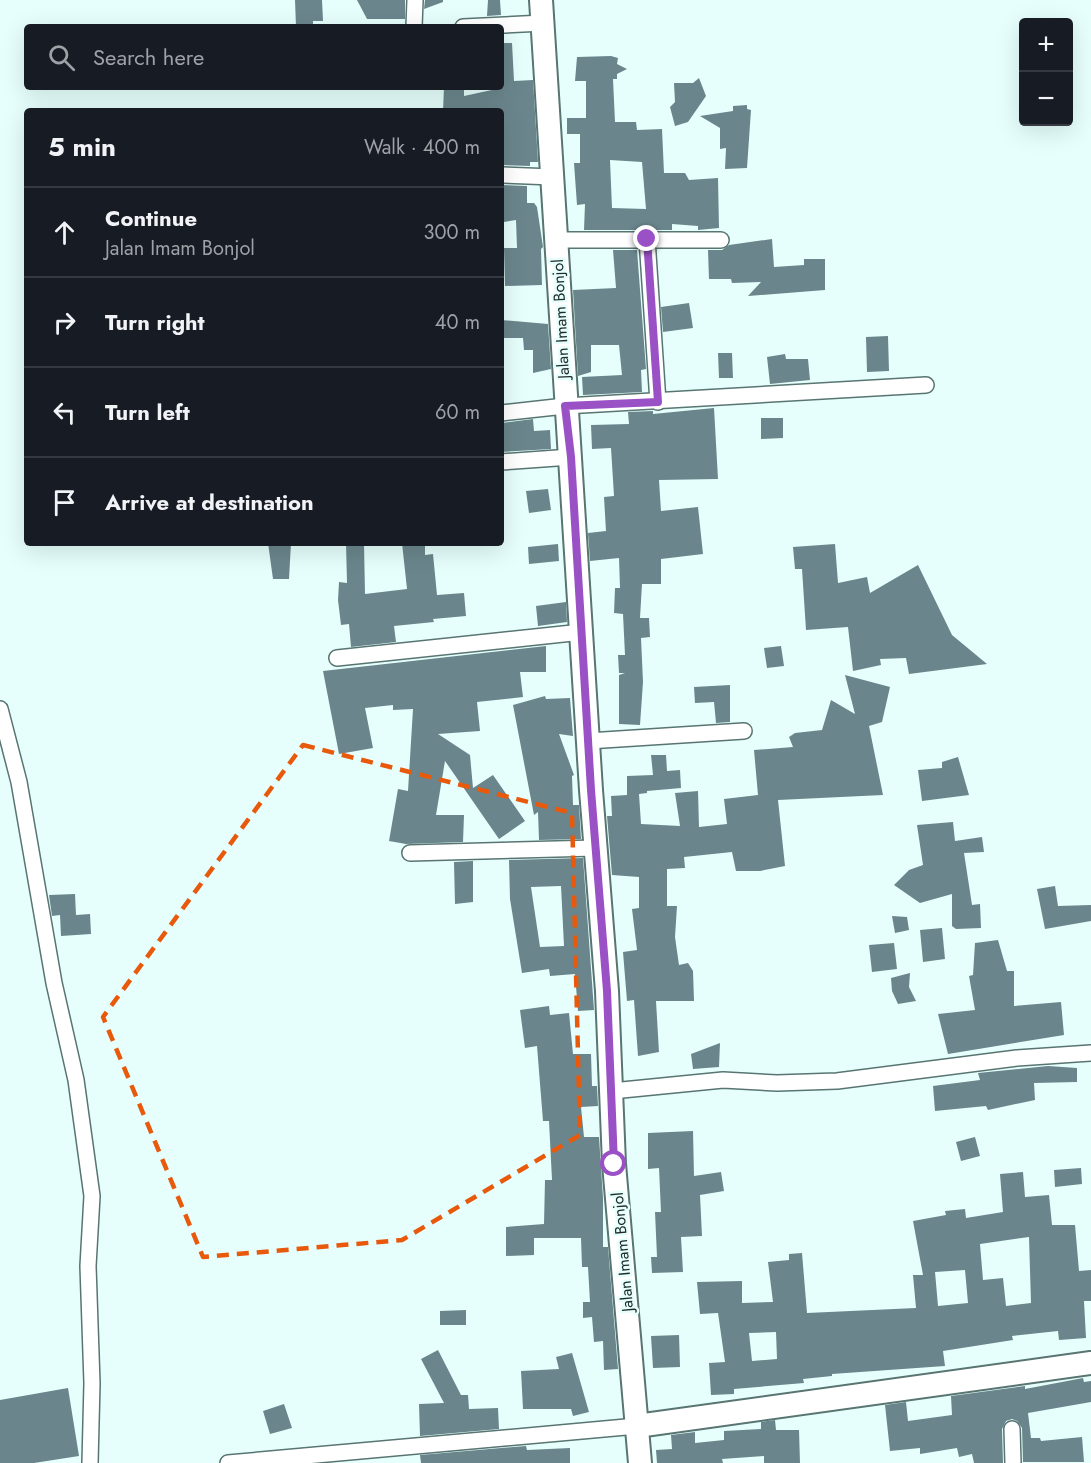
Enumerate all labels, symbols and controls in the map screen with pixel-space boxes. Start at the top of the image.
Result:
map controls [1019,18,1073,126]
button: + [1019,18,1073,72]
search box [24,24,504,90]
icon: search [45,41,78,74]
text: Search here [93,41,204,73]
button: − [1019,72,1073,126]
text: 5 min [48,128,116,166]
text: Walk · 400 m [364,133,480,162]
text: Continue [105,202,197,234]
icon: ahead [48,216,81,249]
text: 300 m [423,218,480,247]
route end [633,225,659,251]
text: Jalan Imam Bonjol [105,234,255,263]
street label: Jalan Imam Bonjol [546,258,575,381]
icon: right [48,306,81,339]
text: Turn right [105,306,205,338]
text: 40 m [435,308,480,337]
icon: left [48,396,81,429]
text: Turn left [105,396,190,428]
text: 60 m [435,398,480,427]
icon: arrive [48,486,81,519]
text: Arrive at destination [105,486,314,518]
route start [600,1150,626,1176]
street label: Jalan Imam Bonjol [606,1191,639,1315]

